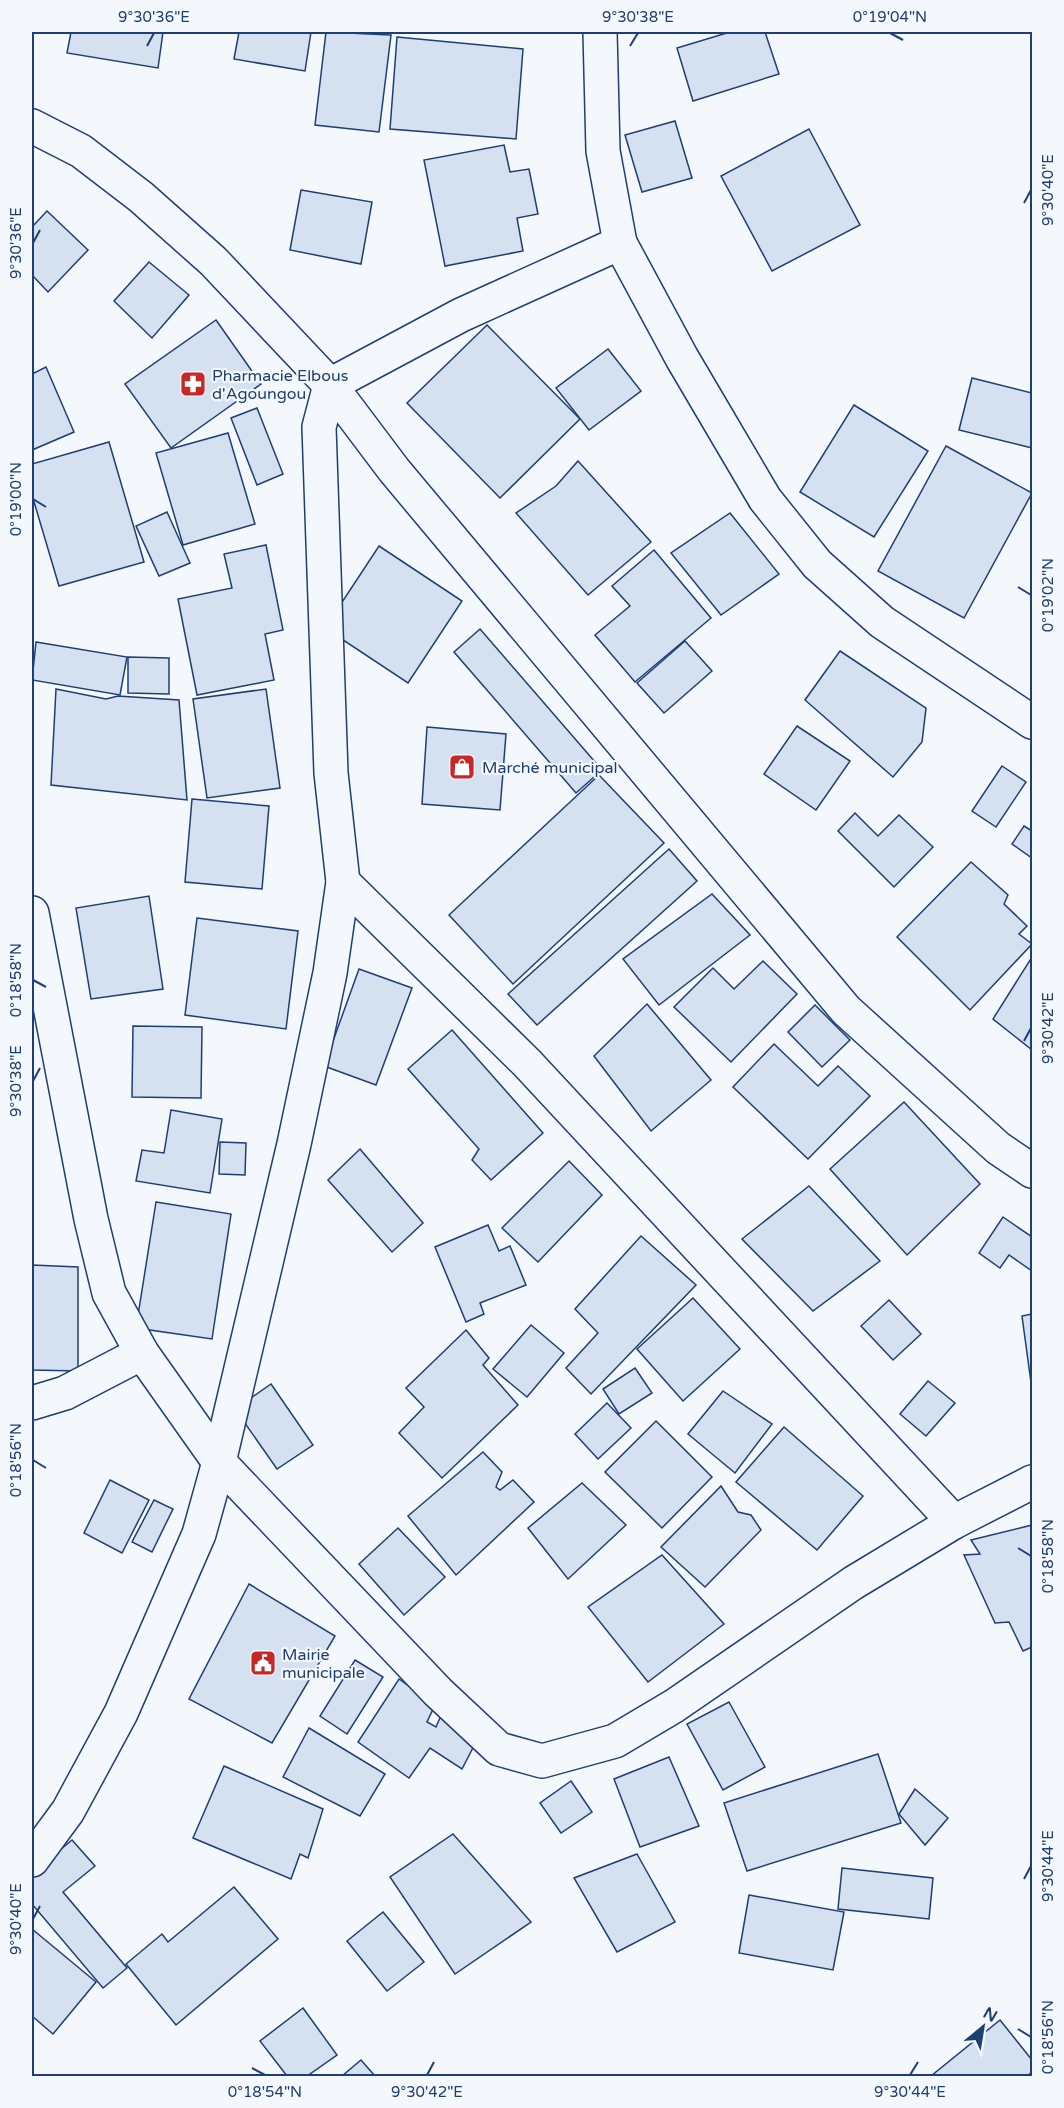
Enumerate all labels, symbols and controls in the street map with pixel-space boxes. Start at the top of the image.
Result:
text: 9°30'36"E [118,8,190,26]
text: 9°30'38"E [602,8,674,26]
text: 0°19'04"N [853,8,927,26]
text: 9°30'40"E [1039,154,1057,226]
text: 9°30'36"E [7,207,25,279]
place label: Pharmacie Elbous d'Agoungou [212,366,348,404]
pharmacy icon: Pharmacie Elbous d'Agoungou [178,369,208,399]
text: 0°19'00"N [7,462,25,536]
text: 0°19'02"N [1039,558,1057,632]
shop icon: Marché municipal [447,752,477,782]
place label: Marché municipal [482,758,618,778]
text: 0°18'58"N [7,943,25,1017]
text: 9°30'42"E [1039,992,1057,1064]
text: 9°30'38"E [7,1045,25,1117]
text: 0°18'56"N [7,1423,25,1497]
text: 0°18'58"N [1039,1519,1057,1593]
place label: Mairie municipale [282,1645,365,1683]
public building icon: Mairie municipale [248,1648,278,1678]
text: 9°30'44"E [1039,1830,1057,1902]
text: 9°30'40"E [7,1883,25,1955]
north arrow [953,1997,1013,2057]
text: 0°18'56"N [1039,2000,1057,2074]
text: N [979,2003,1001,2027]
text: 0°18'54"N [228,2083,302,2101]
text: 9°30'42"E [391,2083,463,2101]
text: 9°30'44"E [874,2083,946,2101]

